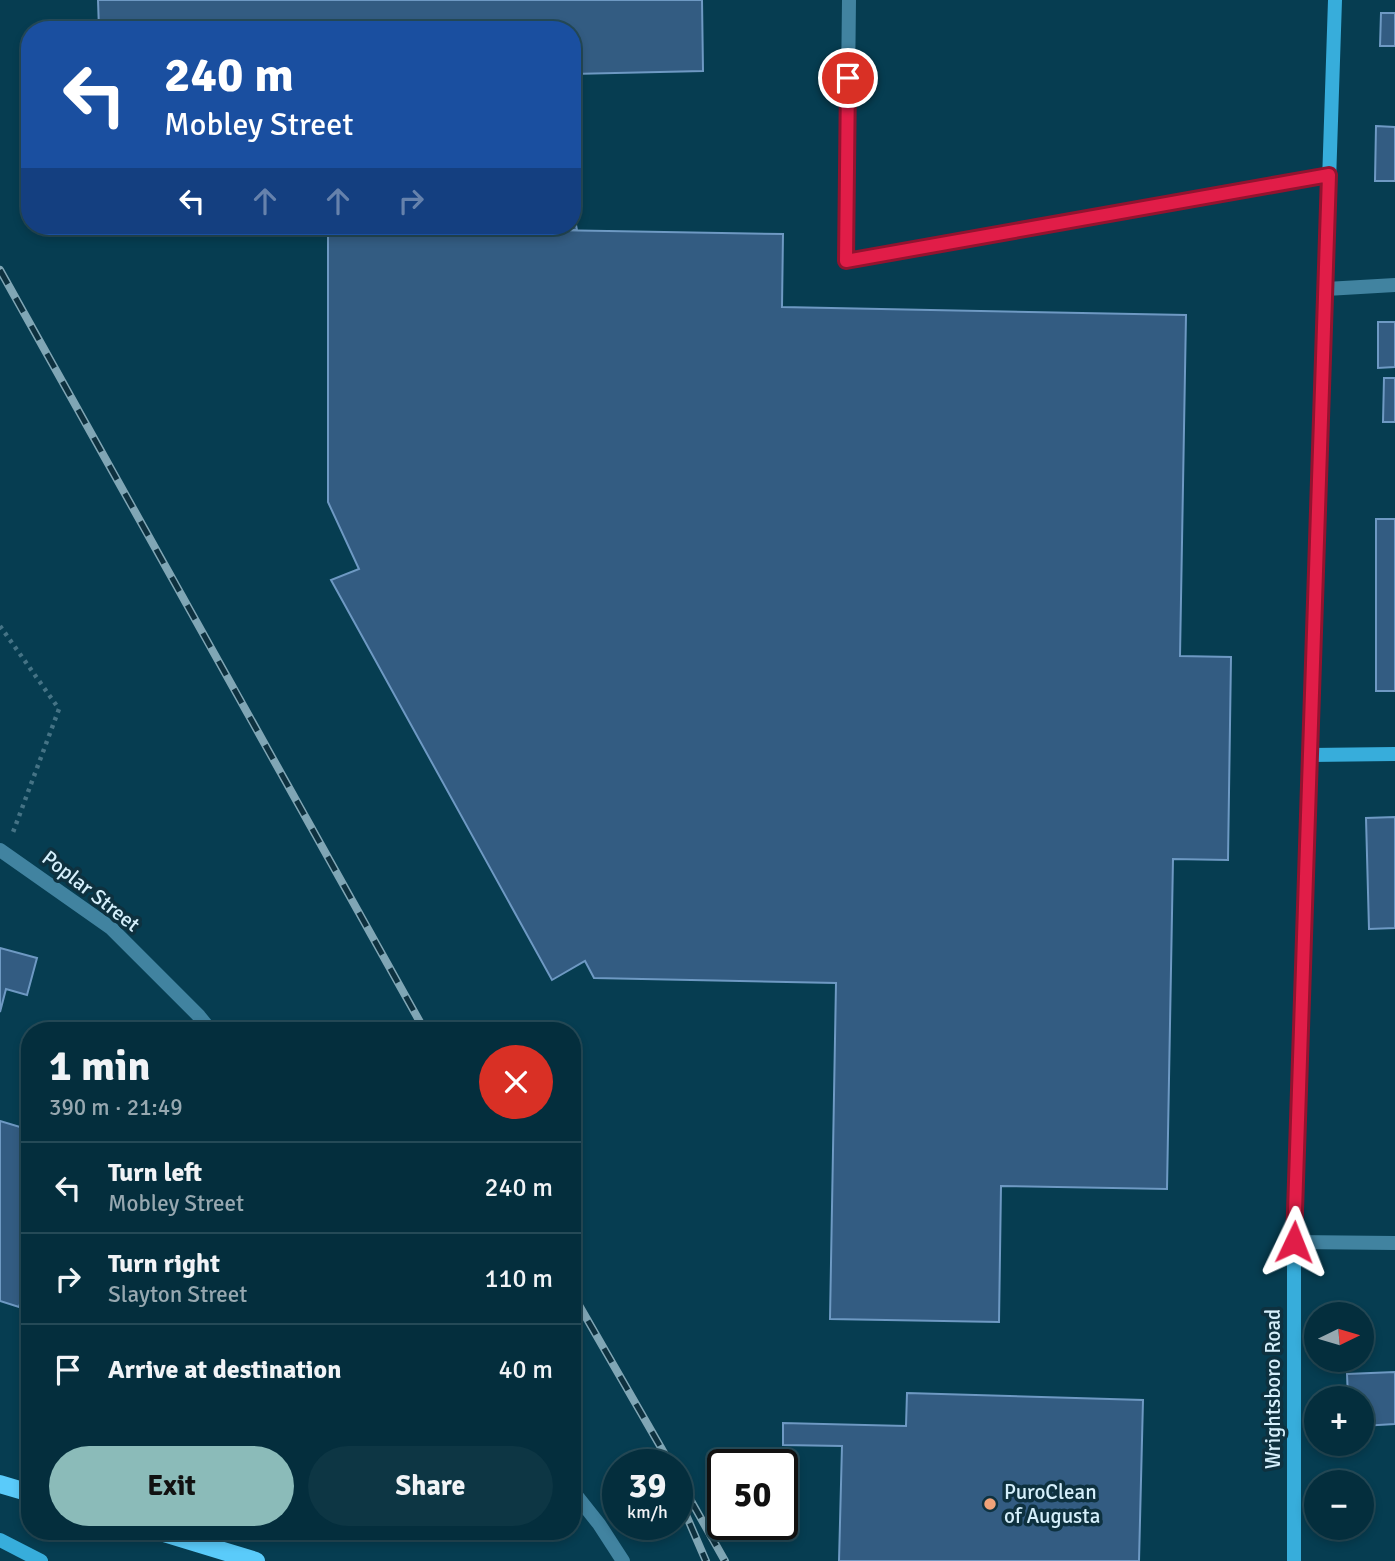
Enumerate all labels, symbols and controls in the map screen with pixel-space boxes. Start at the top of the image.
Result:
text: 240 m [164,45,294,105]
pin [818,48,878,108]
icon: left [49,49,140,140]
icon: arrive [829,59,867,97]
text: Mobley Street [164,105,353,144]
icon: left [173,182,211,220]
icon: ahead [246,182,284,220]
icon: ahead [319,182,357,220]
icon: right [392,182,430,220]
street label: Poplar Street [37,845,145,937]
text: 1 min [49,1041,150,1092]
button: close [479,1045,553,1119]
text: 390 m · 21:49 [49,1093,183,1122]
text: Turn left [108,1157,202,1189]
icon: left [49,1169,87,1207]
text: 240 m [484,1172,553,1204]
text: Mobley Street [108,1189,244,1218]
position arrow [1257,1205,1331,1279]
text: Turn right [108,1248,220,1280]
icon: right [49,1260,87,1298]
text: 110 m [484,1263,553,1295]
text: Slayton Street [108,1280,247,1309]
north arrow [1304,1302,1374,1372]
map controls [1304,1302,1374,1540]
street label: Wrightsboro Road [1260,1309,1286,1469]
icon: arrive [49,1351,87,1389]
text: Arrive at destination [108,1354,341,1386]
text: 40 m [498,1354,553,1386]
button: + [1304,1386,1374,1456]
button: Exit [49,1446,294,1526]
button: Share [308,1446,553,1526]
speed limit sign: 50 [707,1449,798,1540]
text: 39 [629,1464,666,1507]
button: − [1304,1470,1374,1540]
place label: PuroClean of Augusta [1004,1479,1100,1529]
marker: PuroClean of Augusta [982,1496,998,1512]
text: km/h [627,1501,668,1523]

